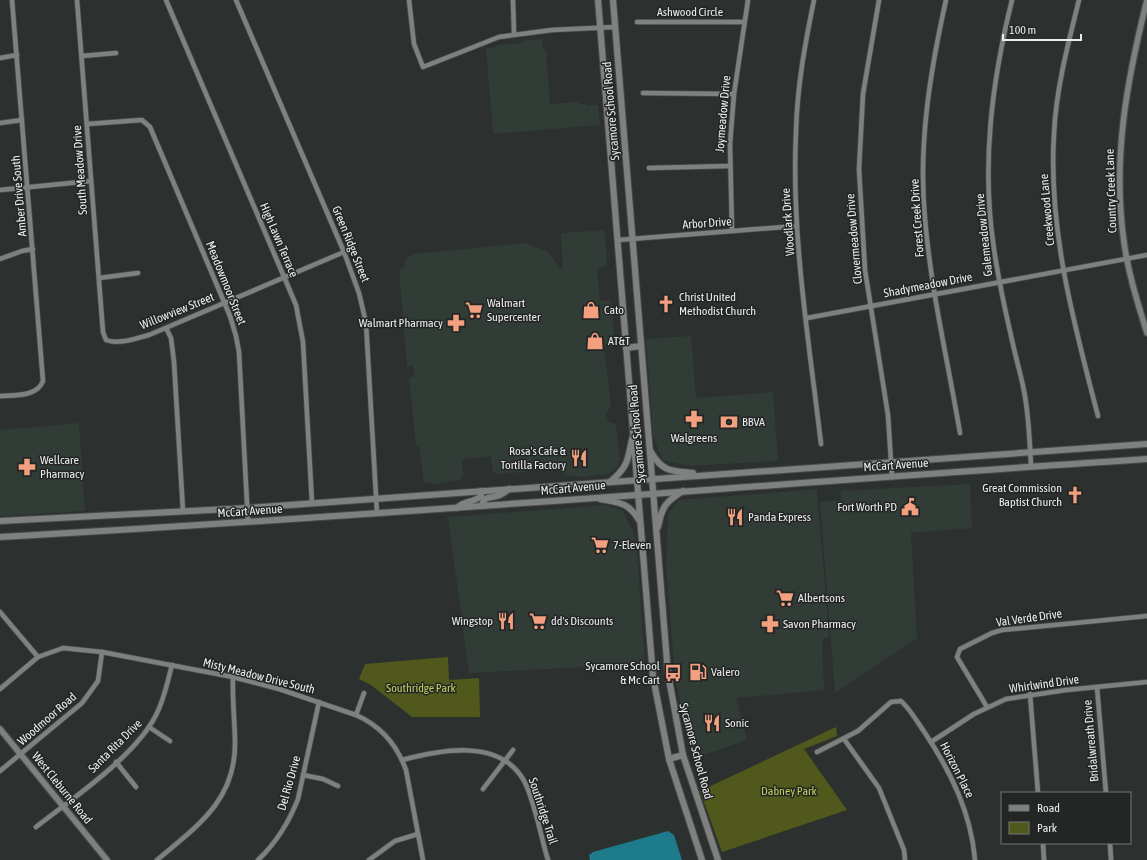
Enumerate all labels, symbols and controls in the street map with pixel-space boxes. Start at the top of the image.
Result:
street label: Ashwood Circle [657,5,723,19]
scale bar [1003,16,1081,42]
text: 100 m [1009,23,1036,37]
street label: Sycamore School Road [600,61,622,161]
street label: Joymeadow Drive [713,75,733,153]
street label: South Meadow Drive [70,125,90,215]
street label: Country Creek Lane [1103,149,1119,233]
street label: Amber Drive South [8,155,30,237]
street label: Creekwood Lane [1037,173,1057,247]
street label: Forest Creek Drive [907,178,927,258]
street label: Woodlark Drive [779,188,797,256]
street label: Clovermeadow Drive [843,193,865,285]
street label: Galemeadow Drive [973,193,995,277]
street label: High Lawn Terrace [257,201,301,279]
street label: Green Ridge Street [329,204,373,285]
street label: Arbor Drive [682,214,732,232]
street label: Meadowmoor Street [203,239,249,327]
street label: Shadymeadow Drive [882,270,974,300]
street label: Willowview Street [138,290,217,332]
place label: Christ United Methodist Church [679,290,756,318]
church icon: Christ United Methodist Church [656,294,676,314]
place label: Walmart Supercenter [487,296,541,324]
supermarket icon: Walmart Supercenter [464,300,484,320]
shop icon: Cato [581,300,601,320]
place label: Cato [604,303,624,317]
pharmacy icon: Walmart Pharmacy [446,313,466,333]
place label: Walmart Pharmacy [359,316,443,330]
shop icon: AT&T [585,331,605,351]
place label: AT&T [608,334,631,348]
street label: Sycamore School Road [626,384,648,484]
pharmacy icon: Walgreens [684,409,704,429]
bank icon: BBVA [719,412,739,432]
place label: BBVA [742,415,765,429]
place label: Walgreens [671,431,717,445]
place label: Rosa's Cafe & Tortilla Factory [501,444,567,472]
restaurant icon: Rosa's Cafe & Tortilla Factory [569,448,589,468]
place label: Wellcare Pharmacy [40,453,84,481]
street label: McCart Avenue [863,456,929,474]
pharmacy icon: Wellcare Pharmacy [17,457,37,477]
street label: McCart Avenue [540,478,606,498]
place label: Great Commission Baptist Church [982,481,1062,509]
church icon: Great Commission Baptist Church [1065,485,1085,505]
public building icon: Fort Worth PD [900,497,920,517]
place label: Fort Worth PD [837,500,897,514]
street label: McCart Avenue [217,502,283,520]
restaurant icon: Panda Express [725,507,745,527]
place label: Panda Express [748,510,811,524]
supermarket icon: 7-Eleven [590,535,610,555]
place label: 7-Eleven [613,538,651,552]
supermarket icon: Albertsons [775,588,795,608]
place label: Albertsons [798,591,845,605]
street label: Val Verde Drive [995,606,1063,630]
restaurant icon: Wingstop [496,611,516,631]
supermarket icon: dd's Discounts [528,611,548,631]
place label: Wingstop [452,614,493,628]
place label: dd's Discounts [551,614,613,628]
pharmacy icon: Savon Pharmacy [760,614,780,634]
place label: Savon Pharmacy [783,617,856,631]
street label: Misty Meadow Drive South [202,655,316,697]
place label: Sycamore School & Mc Cart [586,659,661,687]
fuel station icon: Valero [688,662,708,682]
bus stop icon: Sycamore School & Mc Cart [663,663,683,683]
place label: Valero [711,665,740,679]
street label: Whirlwind Drive [1008,672,1080,696]
park label: Southridge Park [386,681,457,695]
street label: Woodmoor Road [15,690,79,748]
street label: Bridalwreath Drive [1080,699,1102,783]
street label: Sycamore School Road [676,701,716,801]
restaurant icon: Sonic [702,713,722,733]
street label: Santa Rita Drive [85,716,145,776]
place label: Sonic [725,716,749,730]
street label: Horizon Place [937,740,977,800]
street label: West Cleburne Road [29,749,95,827]
street label: Del Rio Drive [275,754,303,812]
street label: Southridge Trail [526,776,561,847]
park label: Dabney Park [761,784,818,798]
legend [1001,792,1131,844]
text: Road [1037,801,1060,815]
text: Park [1037,821,1058,835]

